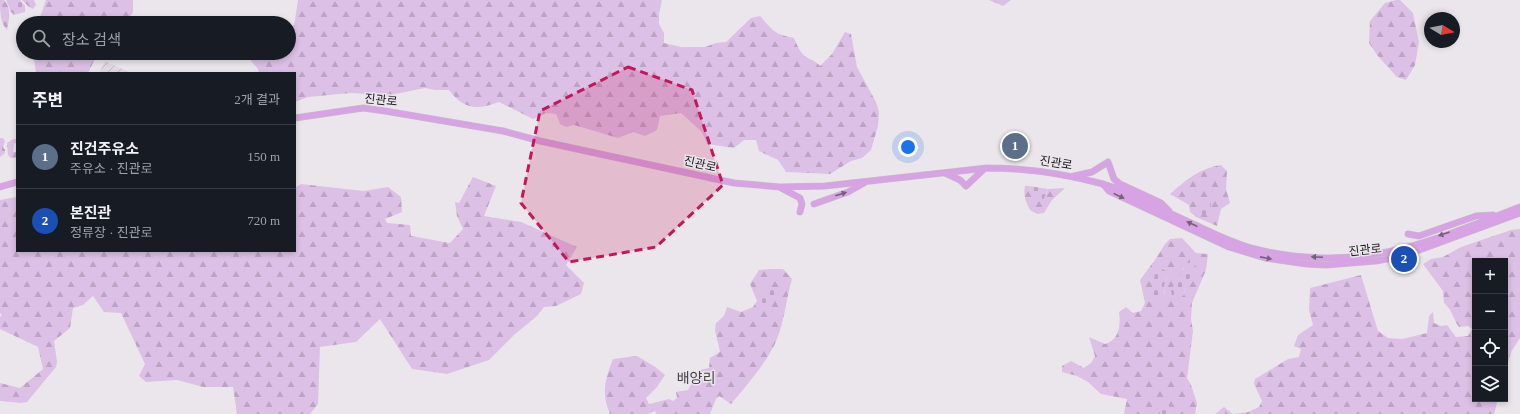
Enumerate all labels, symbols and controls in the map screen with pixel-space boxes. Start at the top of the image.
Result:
north arrow [1424,12,1460,48]
search box [16,16,296,60]
icon: search [30,27,52,49]
text: 장소 검색 [62,32,121,48]
text: 주변 [32,91,63,110]
street label: 진관로 [364,91,398,109]
text: 2개 결과 [234,92,280,107]
pin: 1 [1002,131,1028,161]
your location [898,137,918,157]
text: 진건주유소 [70,141,139,157]
text: 1 [42,149,48,164]
text: 150 m [247,149,280,164]
street label: 진관로 [682,153,718,175]
street label: 진관로 [1039,153,1073,173]
text: 주유소 · 진관로 [70,161,153,176]
one-way arrow [835,191,847,197]
one-way arrow [1114,193,1125,199]
text: 본진관 [70,205,111,221]
text: 2 [42,213,48,228]
text: 720 m [247,213,280,228]
one-way arrow [1186,221,1198,227]
text: 정류장 · 진관로 [70,225,153,240]
one-way arrow [1438,232,1450,238]
street label: 진관로 [1348,241,1382,259]
pin: 2 [1391,244,1417,274]
one-way arrow [1310,254,1323,260]
one-way arrow [1260,256,1272,262]
map controls [1472,258,1508,402]
button: + [1472,258,1508,294]
button: − [1472,294,1508,330]
button: locate [1472,330,1508,366]
button: layers [1472,366,1508,402]
district label: 배양리 [677,371,715,386]

